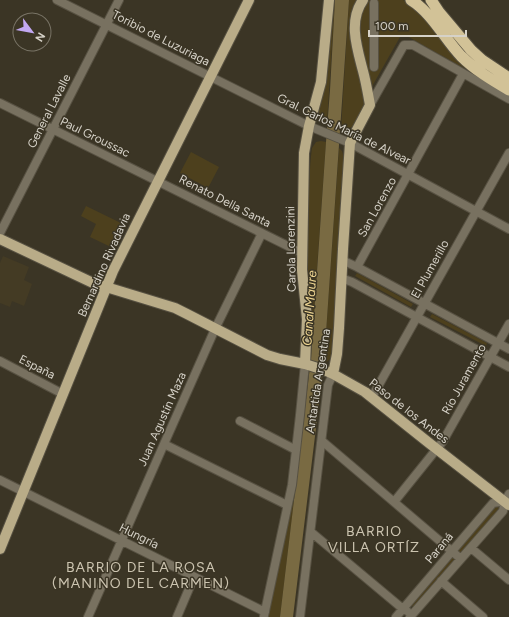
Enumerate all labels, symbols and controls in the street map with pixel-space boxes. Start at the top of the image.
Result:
street label: Toribio de Luzuriaga [110,7,212,69]
north arrow [12,12,52,52]
scale bar [369,12,466,38]
text: 100 m [375,19,409,33]
text: N [32,30,48,44]
street label: General Lavalle [24,71,74,150]
street label: Gral. Carlos María de Alvear [275,91,413,167]
street label: Paul Groussac [58,114,133,160]
street label: Renato Della Santa [177,172,273,230]
street label: San Lorenzo [355,174,399,239]
street label: Carola Lorenzini [283,206,299,292]
street label: Bernardino Rivadavia [75,211,133,319]
street label: El Plumerillo [408,237,452,301]
water label: Canal Maure [299,270,320,346]
street label: Antartida Argentina [303,328,333,434]
street label: Río Juramento [439,341,489,417]
street label: España [17,352,57,382]
street label: Juan Agustín Maza [135,370,189,468]
street label: Paso de los Andes [366,376,452,447]
street label: Hungría [117,520,161,552]
district label: BARRIO VILLA ORTÍZ [328,523,420,556]
street label: Paraná [422,530,456,566]
district label: BARRIO DE LA ROSA (MANINO DEL CARMEN) [52,559,230,592]

